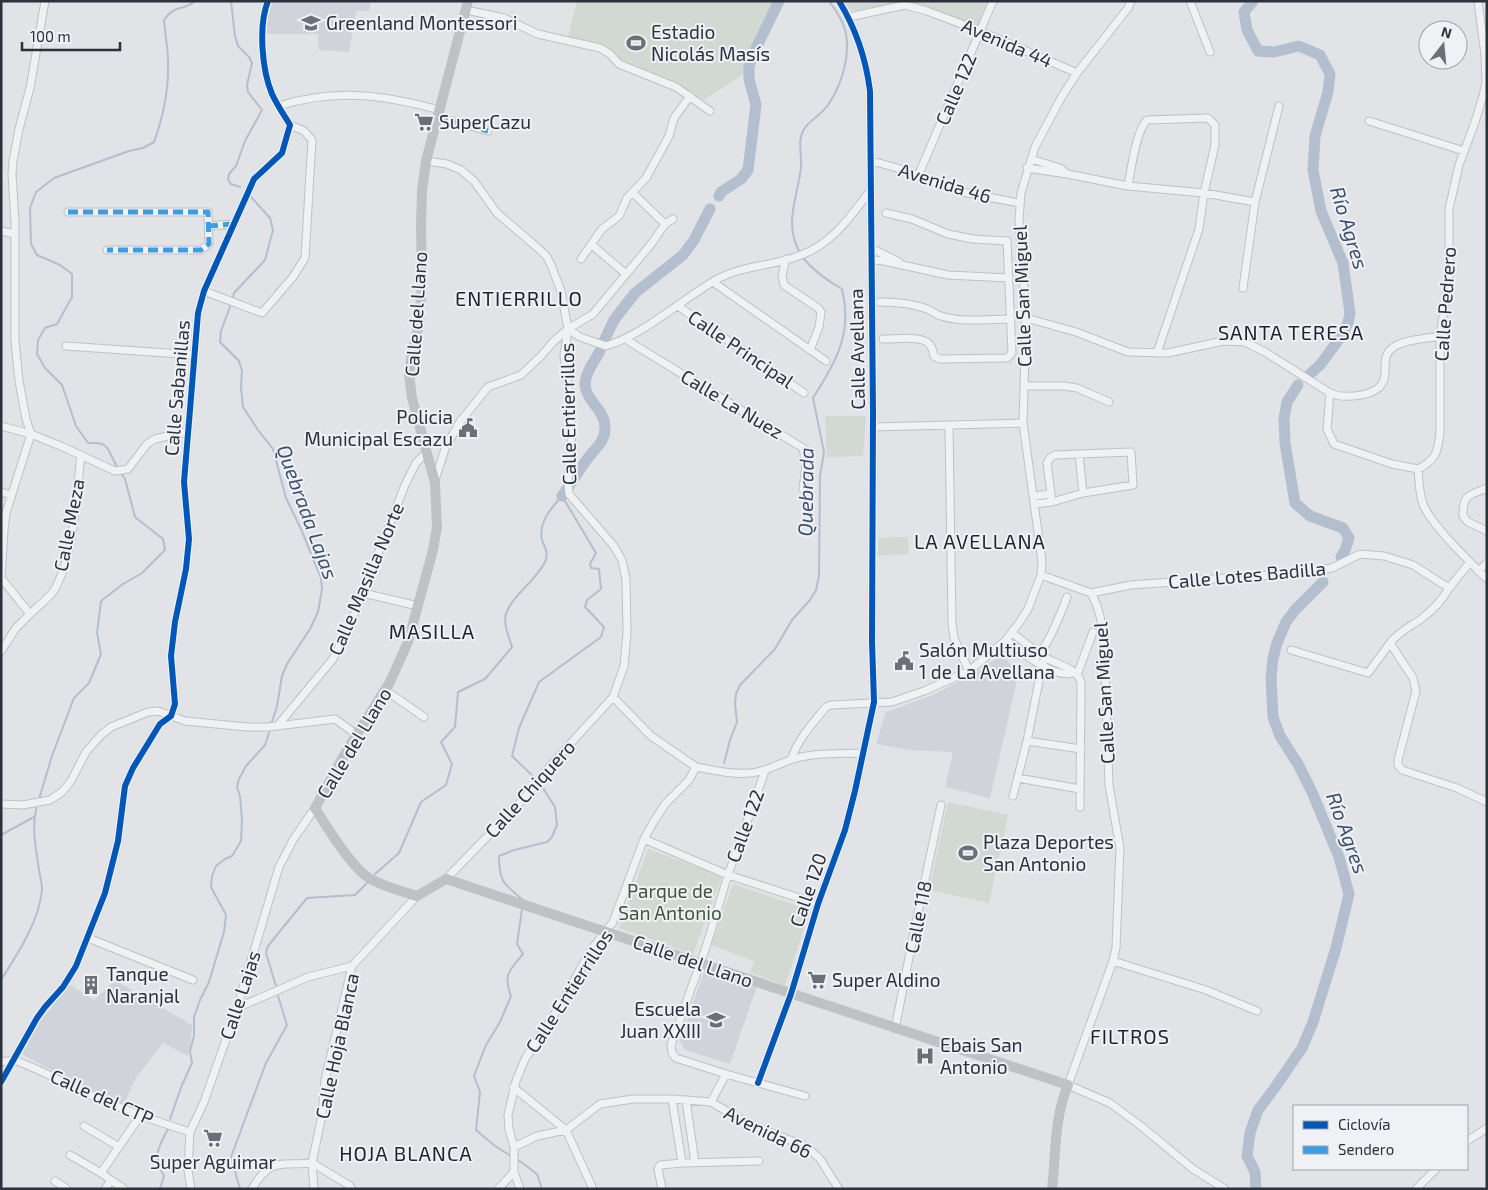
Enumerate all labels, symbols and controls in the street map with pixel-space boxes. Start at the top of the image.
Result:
place label: Greenland Montessori [326,11,517,34]
school or university icon: Greenland Montessori [300,12,322,34]
street label: Avenida 44 [958,13,1056,72]
scale bar [22,20,120,52]
place label: Estadio Nicolás Masís [651,20,770,65]
north arrow [1418,20,1468,70]
text: N [1440,22,1454,42]
text: 100 m [30,27,71,45]
sports icon: Estadio Nicolás Masís [625,32,647,54]
street label: Calle 122 [930,49,981,128]
place label: SuperCazu [439,110,531,133]
supermarket icon: SuperCazu [413,111,435,133]
street label: Avenida 46 [896,158,994,207]
water label: Río Agres [1326,184,1374,272]
street label: Calle San Miguel [1008,224,1035,367]
street label: Calle Pedrero [1429,246,1460,362]
street label: Calle del Llano [400,251,431,377]
district label: ENTIERRILLO [455,286,583,310]
street label: Calle Avellana [844,288,869,410]
street label: Calle Principal [684,305,799,393]
street label: Calle Sabanillas [159,319,194,457]
district label: SANTA TERESA [1218,320,1364,344]
street label: Calle Entierrillos [555,343,580,485]
street label: Calle La Nuez [677,364,788,443]
place label: Policia Municipal Escazu [304,405,453,450]
public building icon: Policia Municipal Escazu [457,417,479,439]
water label: Quebrada Lajas [272,441,343,582]
water label: Quebrada [792,447,818,537]
street label: Calle Meza [48,477,89,573]
street label: Calle Masilla Norte [323,499,408,659]
district label: LA AVELLANA [914,529,1046,553]
street label: Calle Lotes Badilla [1167,556,1327,593]
district label: MASILLA [389,619,475,643]
street label: Calle San Miguel [1088,621,1119,765]
place label: Salón Multiuso 1 de La Avellana [919,638,1055,683]
public building icon: Salón Multiuso 1 de La Avellana [893,650,915,672]
street label: Calle del Llano [311,683,396,802]
street label: Calle Chiquero [480,735,580,842]
street label: Calle 122 [721,786,768,865]
water label: Río Agres [1322,789,1374,877]
place label: Plaza Deportes San Antonio [983,830,1114,875]
sports icon: Plaza Deportes San Antonio [957,842,979,864]
street label: Calle 120 [784,850,831,930]
park label: Parque de San Antonio [618,879,722,924]
street label: Calle 118 [899,879,936,955]
street label: Calle Entierrillos [520,925,617,1057]
street label: Calle del Llano [630,929,756,992]
street label: Calle Lajas [214,948,265,1042]
place label: Tanque Naranjal [106,962,180,1007]
place label: Super Aldino [832,968,941,991]
supermarket icon: Super Aldino [806,969,828,991]
street label: Calle Hoja Blanca [310,971,363,1121]
building icon: Tanque Naranjal [80,974,102,996]
place label: Escuela Juan XXIII [620,997,701,1042]
school or university icon: Escuela Juan XXIII [705,1009,727,1031]
district label: FILTROS [1090,1024,1170,1048]
place label: Ebais San Antonio [940,1033,1023,1078]
hospital icon: Ebais San Antonio [914,1045,936,1067]
street label: Calle del CTP [47,1064,157,1130]
street label: Avenida 66 [721,1100,816,1163]
legend [1293,1105,1468,1170]
text: Ciclovía [1338,1115,1390,1133]
supermarket icon: Super Aguimar [202,1127,224,1149]
text: Sendero [1338,1140,1394,1158]
district label: HOJA BLANCA [339,1141,473,1165]
place label: Super Aguimar [150,1150,277,1173]

